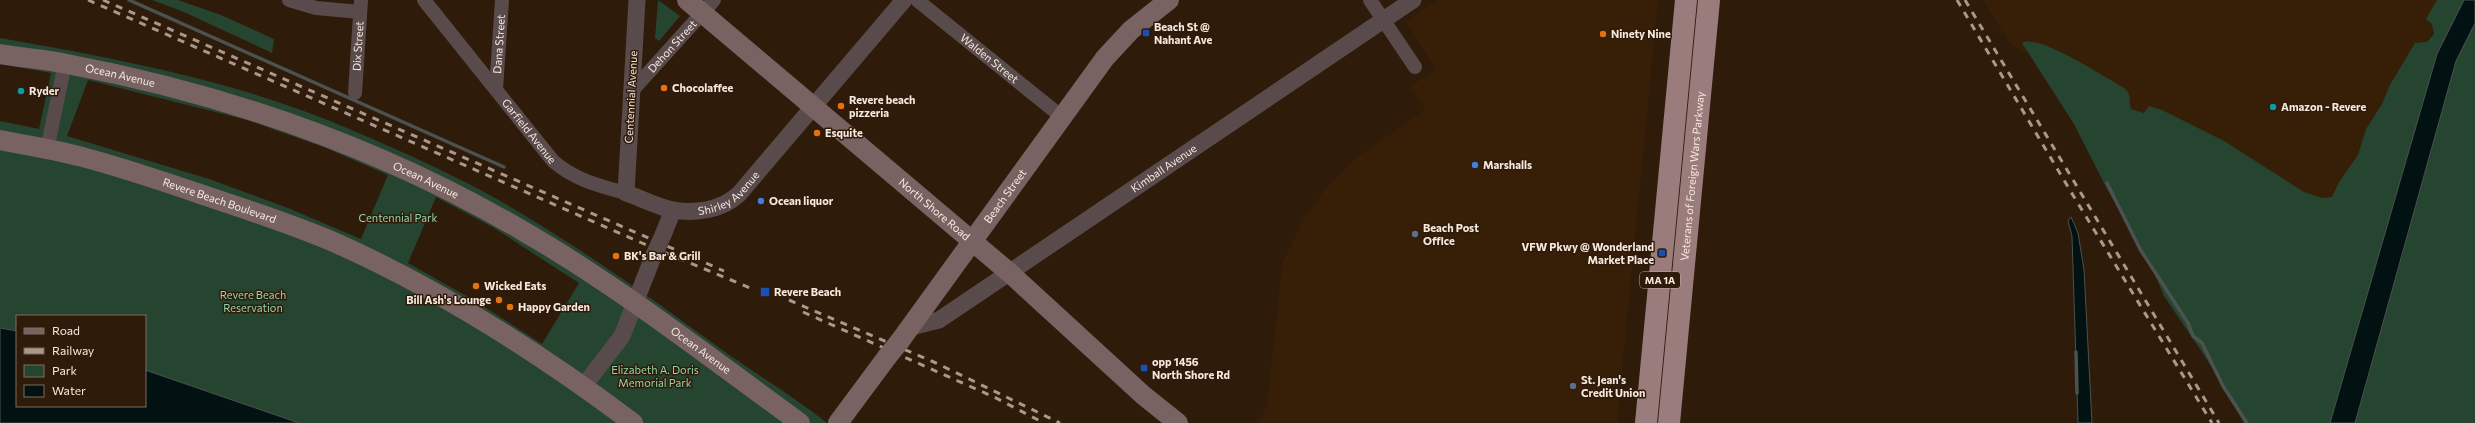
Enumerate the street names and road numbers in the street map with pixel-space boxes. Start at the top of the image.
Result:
street label: Dana Street [490,14,507,74]
street label: Dehon Street [645,17,699,75]
street label: Dix Street [349,20,366,71]
street label: Walden Street [958,31,1022,86]
street label: Centennial Avenue [622,50,639,144]
street label: Ocean Avenue [84,61,157,89]
street label: Veterans of Foreign Wars Parkway [1677,91,1706,261]
street label: Garfield Avenue [500,96,559,166]
street label: Kimball Avenue [1128,141,1199,195]
street label: Ocean Avenue [391,158,461,201]
street label: Beach Street [981,166,1029,225]
street label: Shirley Avenue [697,168,762,217]
street label: Revere Beach Boulevard [161,175,278,225]
street label: North Shore Road [896,175,973,243]
road number: MA 1A [1640,272,1680,288]
street label: Ocean Avenue [669,324,734,376]

